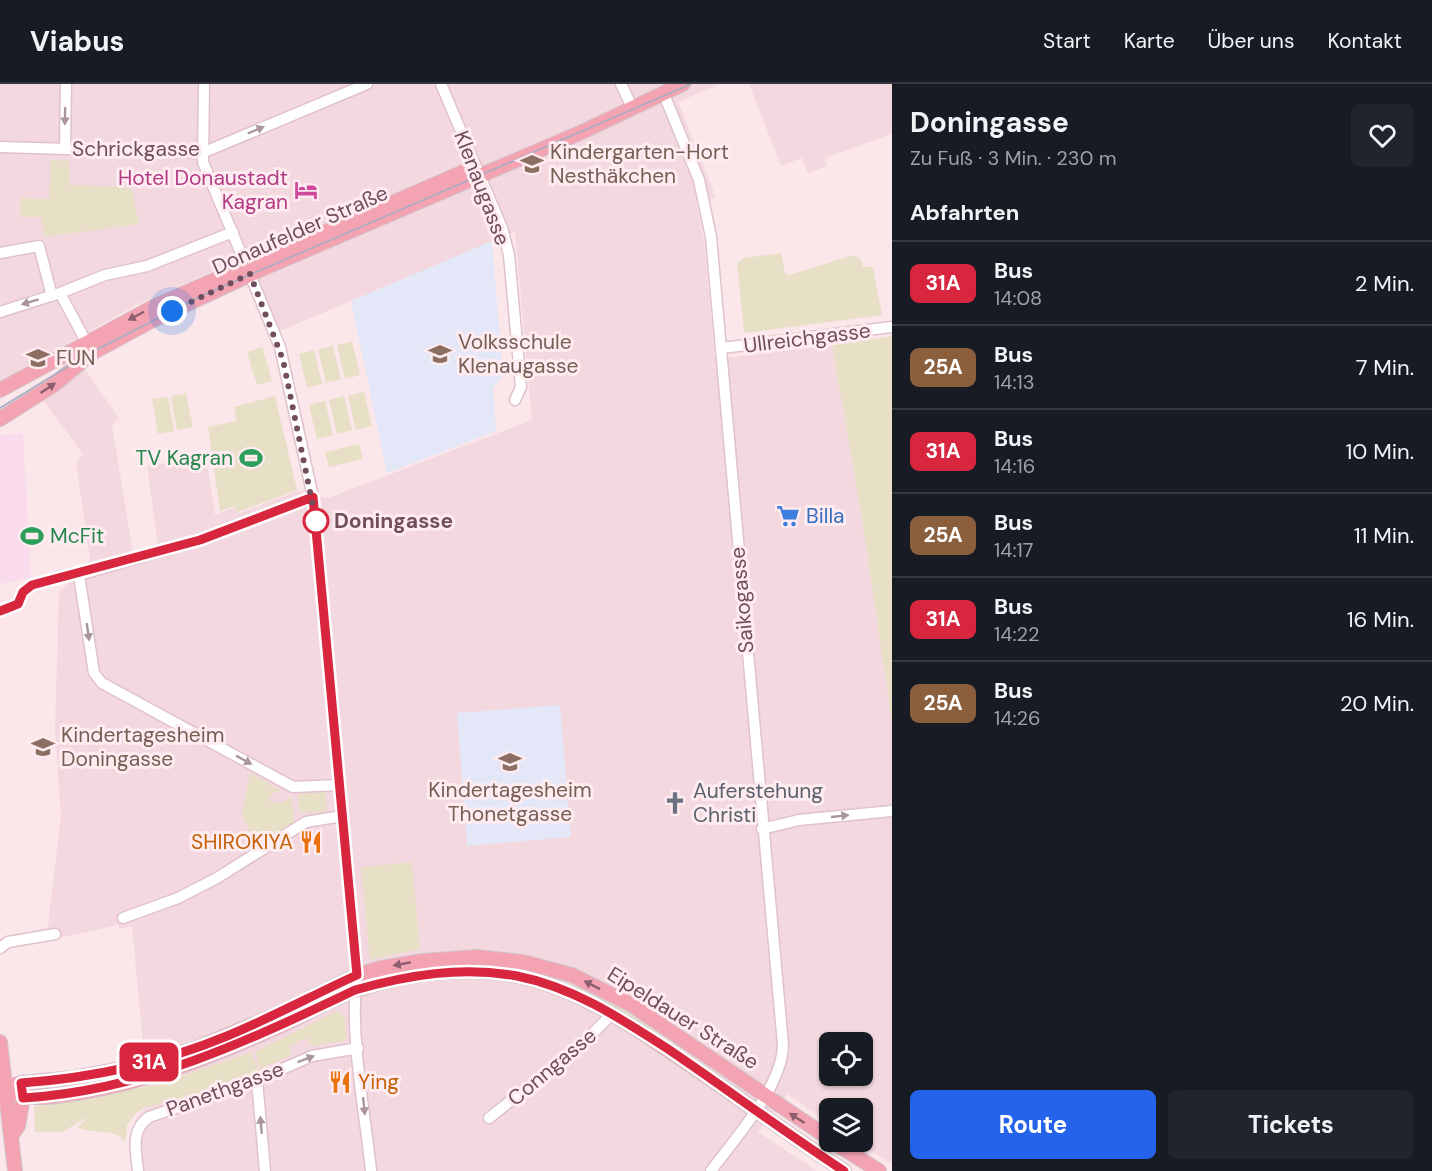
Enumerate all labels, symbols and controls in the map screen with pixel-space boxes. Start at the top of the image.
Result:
text: Viabus [30,23,124,60]
text: Start [1043,27,1091,55]
text: Karte [1124,27,1175,55]
text: Über uns [1208,27,1294,55]
text: Kontakt [1327,27,1402,55]
text: Doningasse [910,104,1069,141]
button: heart [1351,104,1414,167]
one-way arrow [60,107,70,126]
one-way arrow [248,125,266,135]
street label: Klenaugasse [447,127,517,249]
street label: Schrickgasse [72,135,200,163]
place label: Kindergarten-Hort Nesthäkchen [550,138,729,190]
text: Zu Fuß · 3 Min. · 230 m [910,145,1117,171]
school or university icon: Kindergarten-Hort Nesthäkchen [519,151,545,177]
place label: Hotel Donaustadt Kagran [118,164,288,216]
hotel icon: Hotel Donaustadt Kagran [293,177,319,203]
street label: Donaufelder Straße [208,179,392,281]
text: Abfahrten [910,198,1019,227]
text: Bus [994,256,1033,285]
text: 31A [925,269,961,297]
text: 2 Min. [1355,269,1414,298]
text: 14:08 [994,285,1042,311]
your location [157,296,187,326]
one-way arrow [21,298,39,307]
one-way arrow [127,311,144,321]
street label: Ullreichgasse [742,316,872,360]
place label: Volksschule Klenaugasse [458,328,579,380]
text: Bus [994,340,1033,369]
school or university icon: Volksschule Klenaugasse [427,341,453,367]
place label: FUN [56,344,96,372]
school or university icon: FUN [25,345,51,371]
text: 25A [923,353,963,381]
text: 7 Min. [1356,353,1414,382]
text: 14:13 [994,369,1034,395]
one-way arrow [39,382,55,394]
text: Bus [994,424,1033,453]
text: 31A [925,437,961,465]
text: 10 Min. [1345,437,1414,466]
place label: TV Kagran [135,444,233,472]
sports icon: TV Kagran [238,445,264,471]
text: 14:16 [994,453,1035,479]
place label: Billa [806,502,845,530]
supermarket icon: Billa [775,503,801,529]
place label: Doningasse [334,507,453,535]
marker: Doningasse [303,508,329,534]
text: Bus [994,508,1033,537]
text: 25A [923,521,963,549]
text: 11 Min. [1354,521,1414,550]
place label: McFit [50,522,104,550]
sports icon: McFit [19,523,45,549]
text: 14:17 [994,537,1033,563]
street label: Saikogasse [723,546,761,654]
text: Bus [994,592,1033,621]
text: 31A [925,605,961,633]
text: 16 Min. [1347,605,1414,634]
text: 14:22 [994,621,1039,647]
one-way arrow [83,623,92,642]
text: Bus [994,676,1033,705]
text: 25A [923,689,963,717]
text: 20 Min. [1340,689,1414,718]
text: 14:26 [994,705,1041,731]
place label: Kindertagesheim Doningasse [61,721,224,773]
school or university icon: Kindertagesheim Doningasse [30,734,56,760]
school or university icon: Kindertagesheim Thonetgasse [497,749,523,775]
one-way arrow [236,755,253,765]
place label: Kindertagesheim Thonetgasse [428,776,592,828]
place label: Auferstehung Christi [693,777,823,829]
church icon: Auferstehung Christi [662,790,688,816]
one-way arrow [831,811,850,821]
place label: SHIROKIYA [191,828,293,856]
restaurant icon: SHIROKIYA [298,829,324,855]
one-way arrow [392,960,411,969]
street label: Eipeldauer Straße [602,960,764,1076]
one-way arrow [584,980,601,990]
street label: Conngasse [502,1022,602,1112]
map controls [819,1032,873,1152]
button: locate [819,1032,873,1086]
line badge: 31A [114,1042,184,1082]
text: 31A [131,1048,167,1076]
one-way arrow [297,1054,315,1064]
street label: Panethgasse [162,1055,288,1123]
place label: Ying [358,1068,399,1096]
restaurant icon: Ying [327,1069,353,1095]
button: Route [910,1090,1156,1159]
button: Tickets [1168,1090,1414,1159]
one-way arrow [359,1097,369,1116]
button: layers [819,1098,873,1152]
one-way arrow [789,1113,805,1124]
one-way arrow [256,1116,266,1135]

